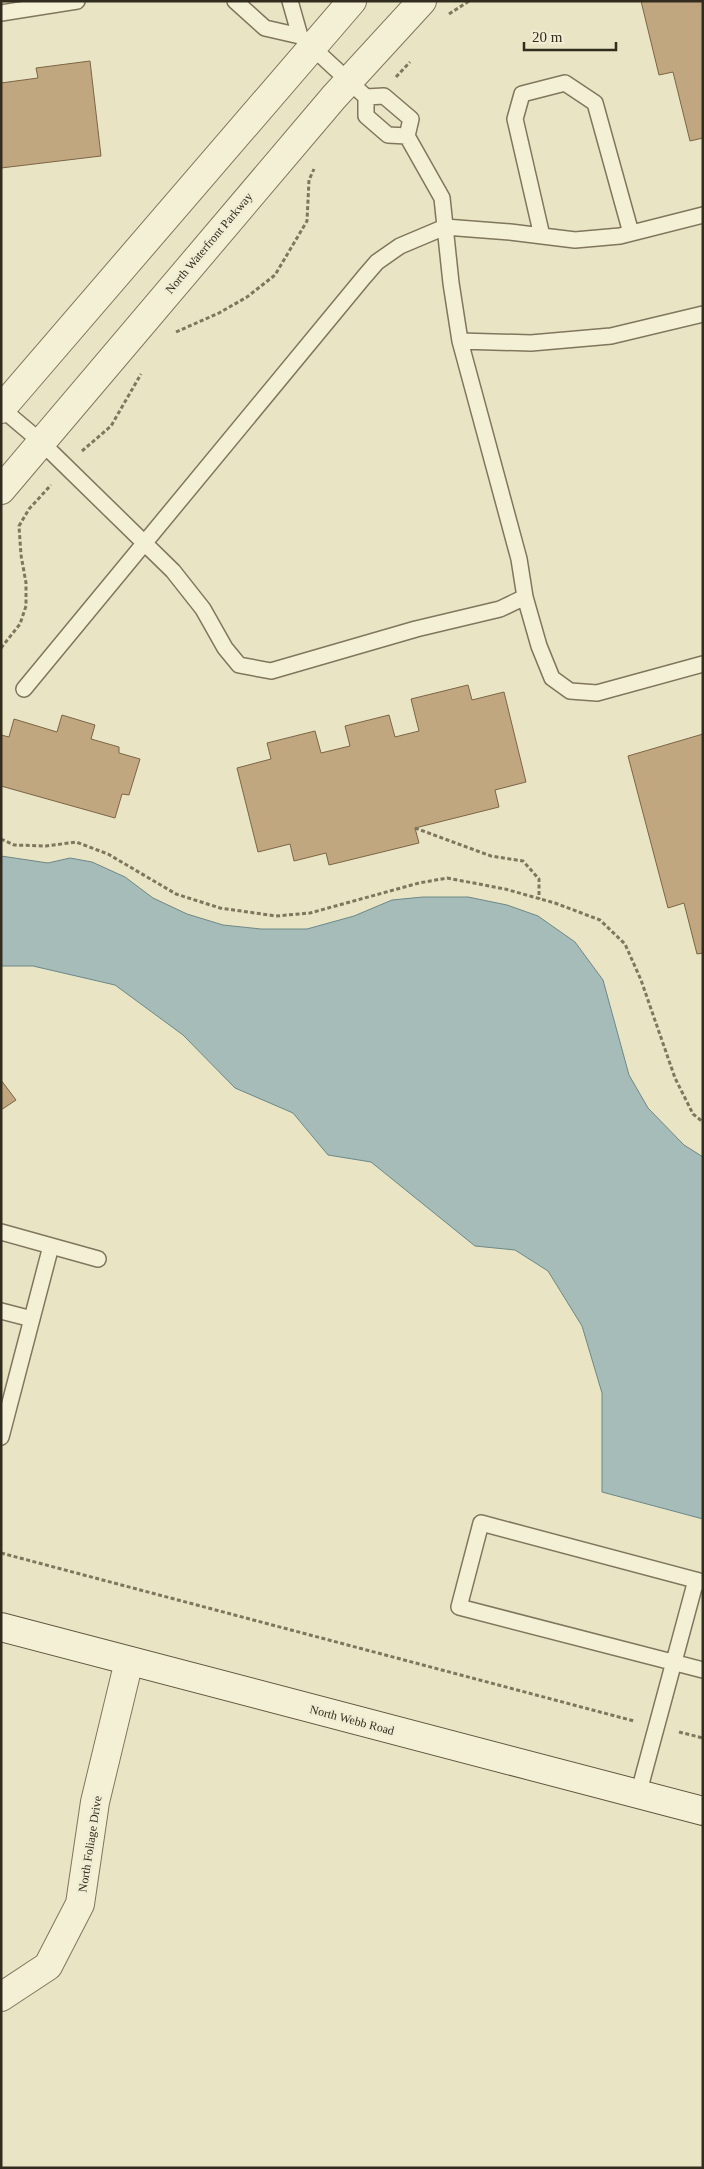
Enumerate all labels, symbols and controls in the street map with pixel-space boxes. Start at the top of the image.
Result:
scale bar [524,20,616,52]
text: 20 m [532,29,563,45]
street label: North Waterfront Parkway [163,190,255,296]
street label: North Webb Road [308,1702,396,1738]
street label: North Foliage Drive [75,1795,105,1893]

